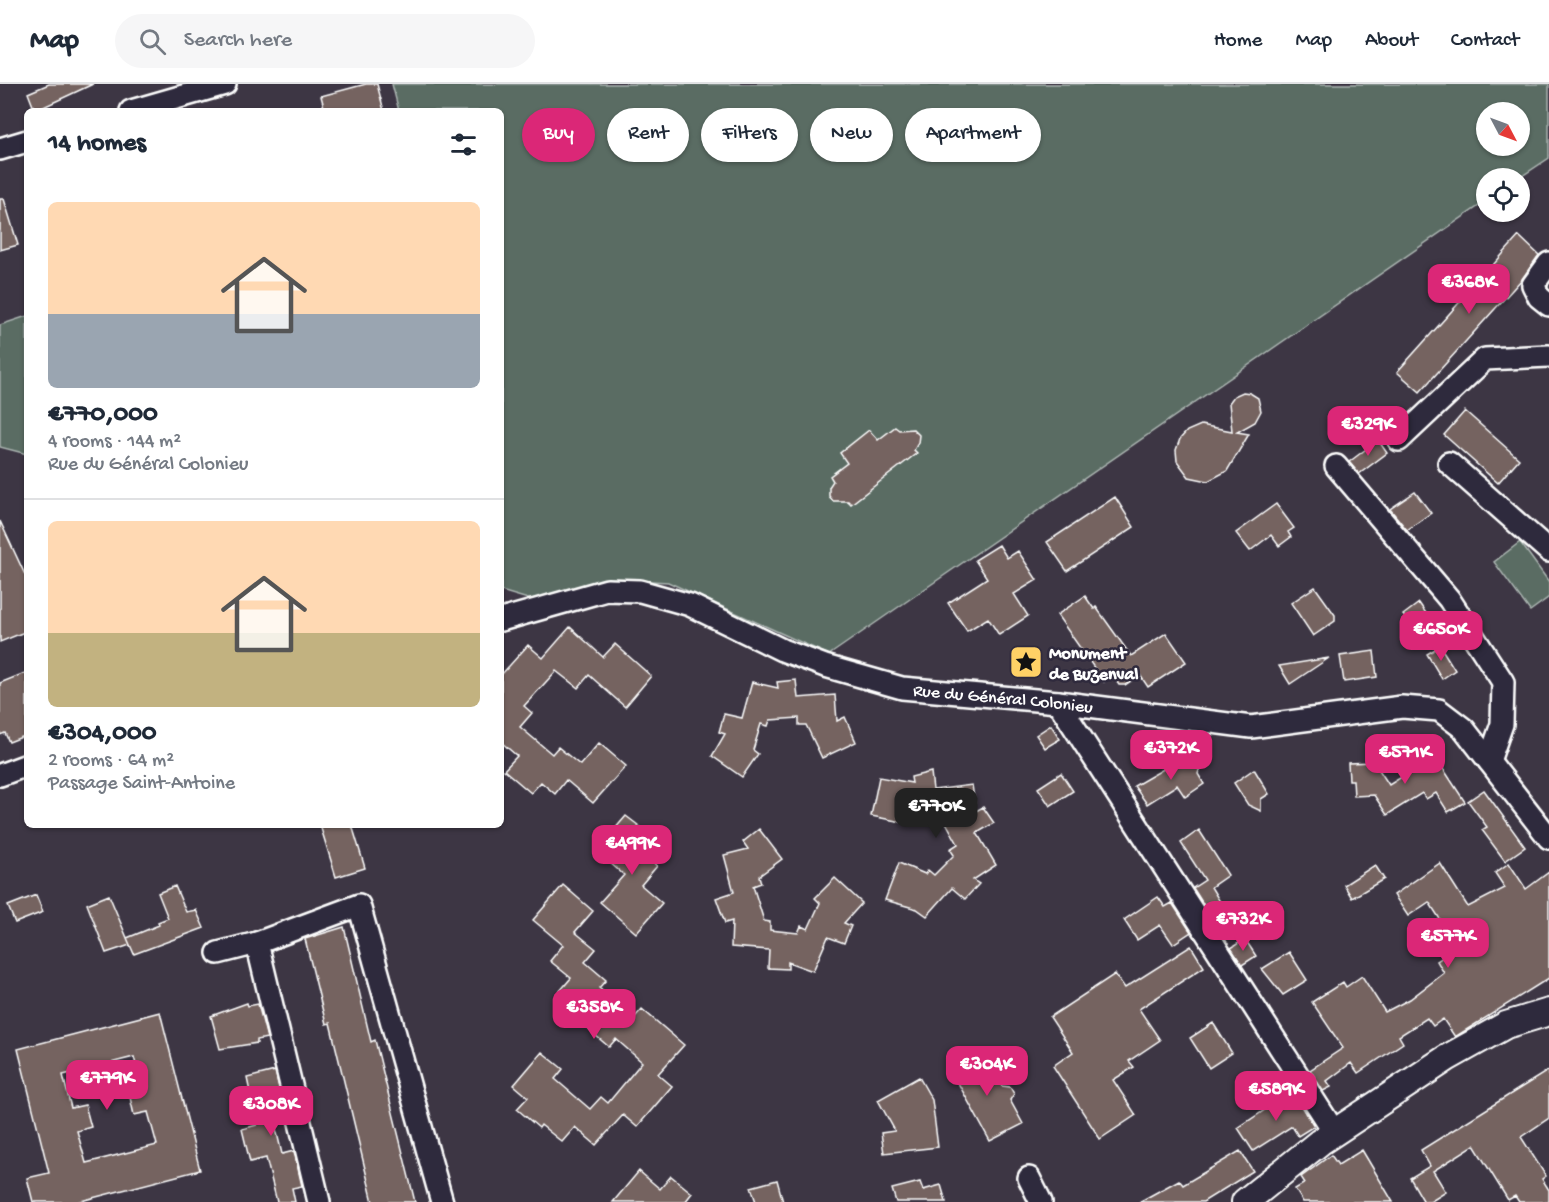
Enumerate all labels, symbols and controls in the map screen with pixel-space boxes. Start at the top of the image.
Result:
search box [115,14,535,68]
text: Map [30,25,79,58]
icon: search [136,25,169,58]
text: Search here [184,28,292,54]
text: Home [1214,29,1262,54]
text: Map [1295,29,1332,54]
text: About [1365,29,1418,54]
text: Contact [1451,29,1519,54]
north arrow [1476,102,1530,156]
map controls [1476,102,1530,222]
chip: Buy [522,108,595,162]
chip: Rent [607,108,689,162]
chip: Filters [701,108,798,162]
chip: New [810,108,893,162]
chip: Apartment [905,108,1041,162]
icon: filters [447,128,480,161]
text: 14 homes [48,129,146,160]
button: locate [1476,168,1530,222]
icon: home [210,241,318,349]
pin: €368K [1427,264,1511,315]
text: €368K [1442,272,1496,295]
text: €770,000 [48,400,158,431]
pin: €329K [1326,406,1410,457]
text: €329K [1341,414,1395,437]
text: 4 rooms · 144 m² [48,431,181,454]
text: Rue du Général Colonieu [48,454,248,477]
icon: home [210,560,318,668]
pin: €650K [1399,611,1483,662]
text: €650K [1414,619,1468,642]
place icon: Monument de Buzenval [1008,644,1044,680]
place label: Monument de Buzenval [1049,644,1138,686]
street label: Rue du Général Colonieu [912,681,1094,719]
text: €304,000 [48,719,157,750]
pin: €372K [1129,730,1213,781]
pin: €571K [1363,734,1447,785]
text: €372K [1144,738,1198,761]
text: €571K [1379,742,1431,765]
text: 2 rooms · 64 m² [48,750,174,773]
text: Passage Saint-Antoine [48,773,235,796]
pin: €770K [894,788,978,839]
text: €770K [908,796,964,819]
pin: €499K [590,825,674,876]
text: €499K [606,833,658,856]
pin: €732K [1201,901,1285,952]
text: €732K [1216,909,1270,932]
pin: €577K [1406,918,1490,969]
text: €577K [1421,926,1475,949]
pin: €358K [552,989,636,1040]
text: €358K [567,997,621,1020]
pin: €304K [945,1046,1029,1097]
text: €304K [960,1054,1014,1077]
pin: €779K [65,1060,149,1111]
text: €779K [80,1068,134,1091]
pin: €589K [1234,1071,1318,1122]
text: €589K [1249,1079,1303,1102]
pin: €308K [229,1086,313,1137]
text: €308K [243,1094,299,1117]

